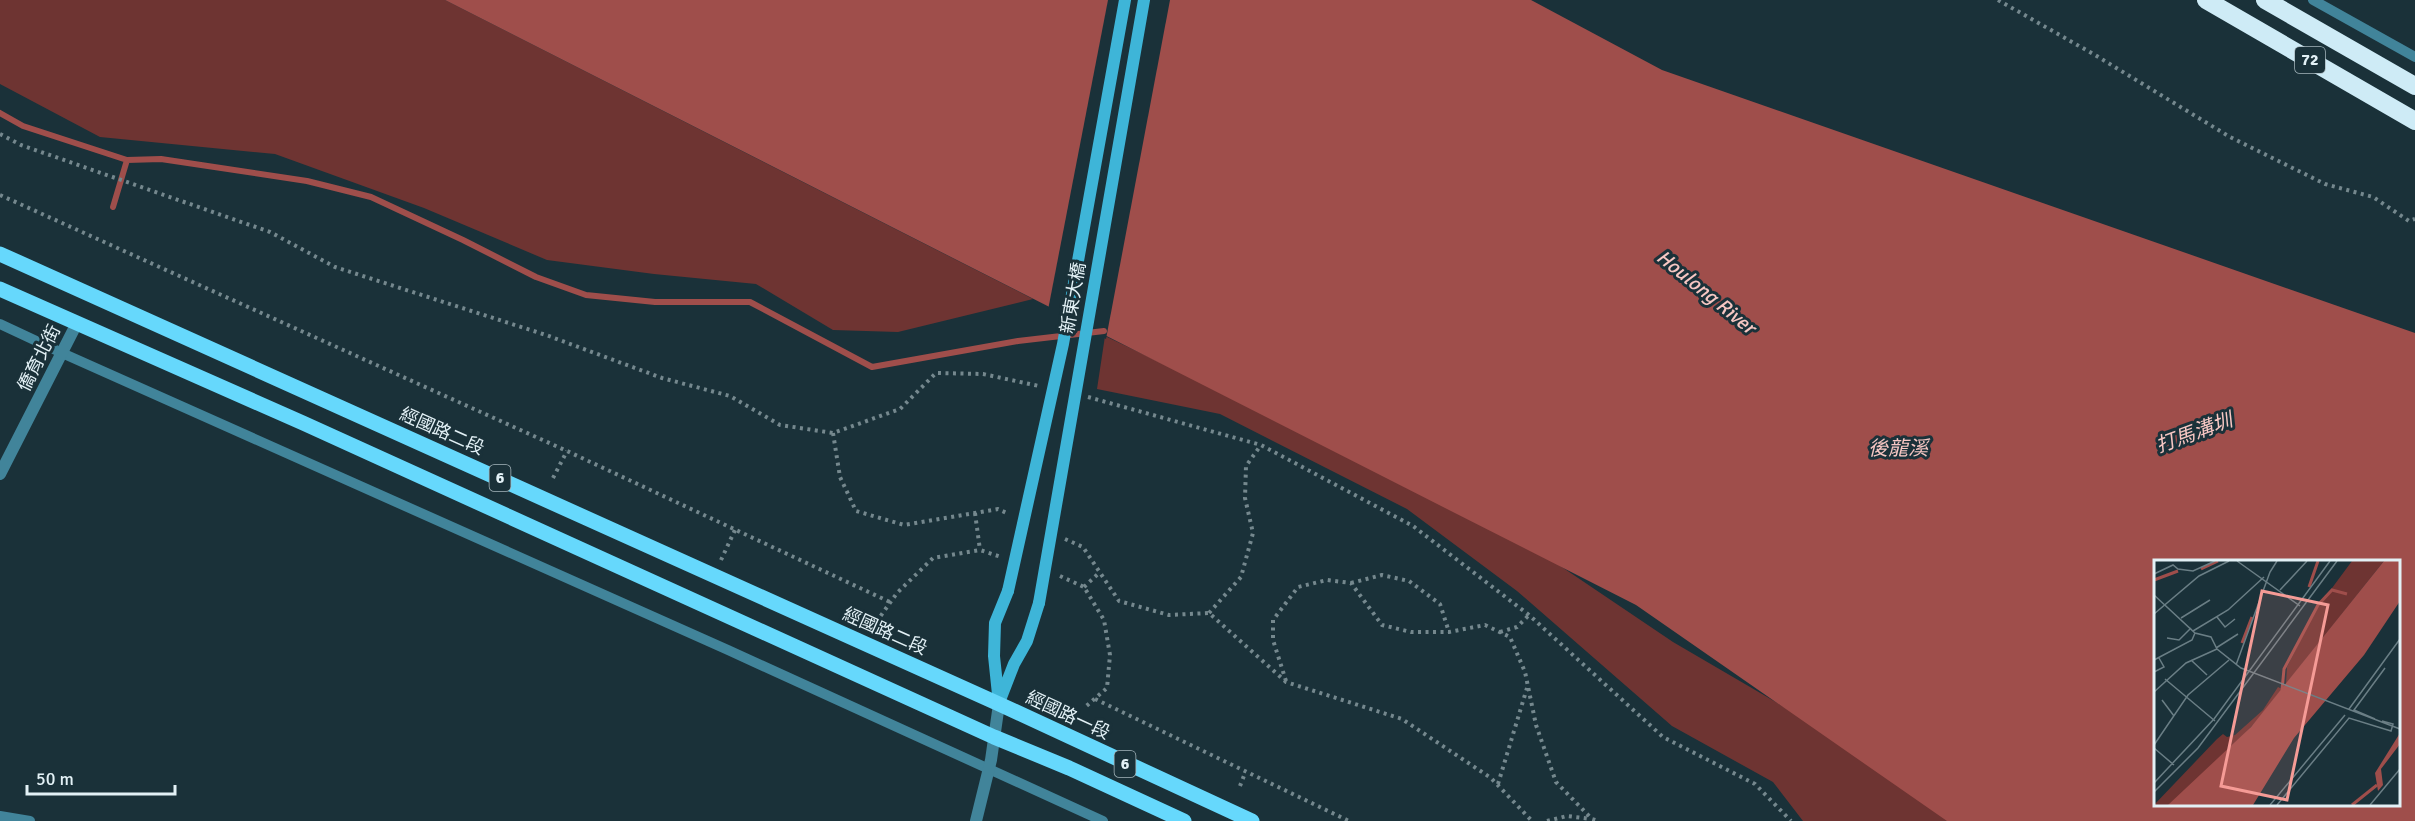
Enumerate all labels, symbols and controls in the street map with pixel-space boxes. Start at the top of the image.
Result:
road number: 72 [2295,47,2325,73]
water label: Houlong River [1651,244,1763,341]
street label: 新東大橋 [1056,261,1090,335]
street label: 僑育北街 [13,321,65,395]
street label: 經國路二段 [396,403,488,459]
water label: 打馬溝圳 [2152,407,2239,458]
water label: 後龍溪 [1868,436,1931,461]
road number: 6 [490,465,510,491]
inset map [2154,560,2400,806]
street label: 經國路二段 [839,603,931,659]
street label: 經國路一段 [1023,686,1113,744]
road number: 6 [1114,751,1136,777]
scale bar [27,758,176,796]
text: 50 m [36,768,74,790]

